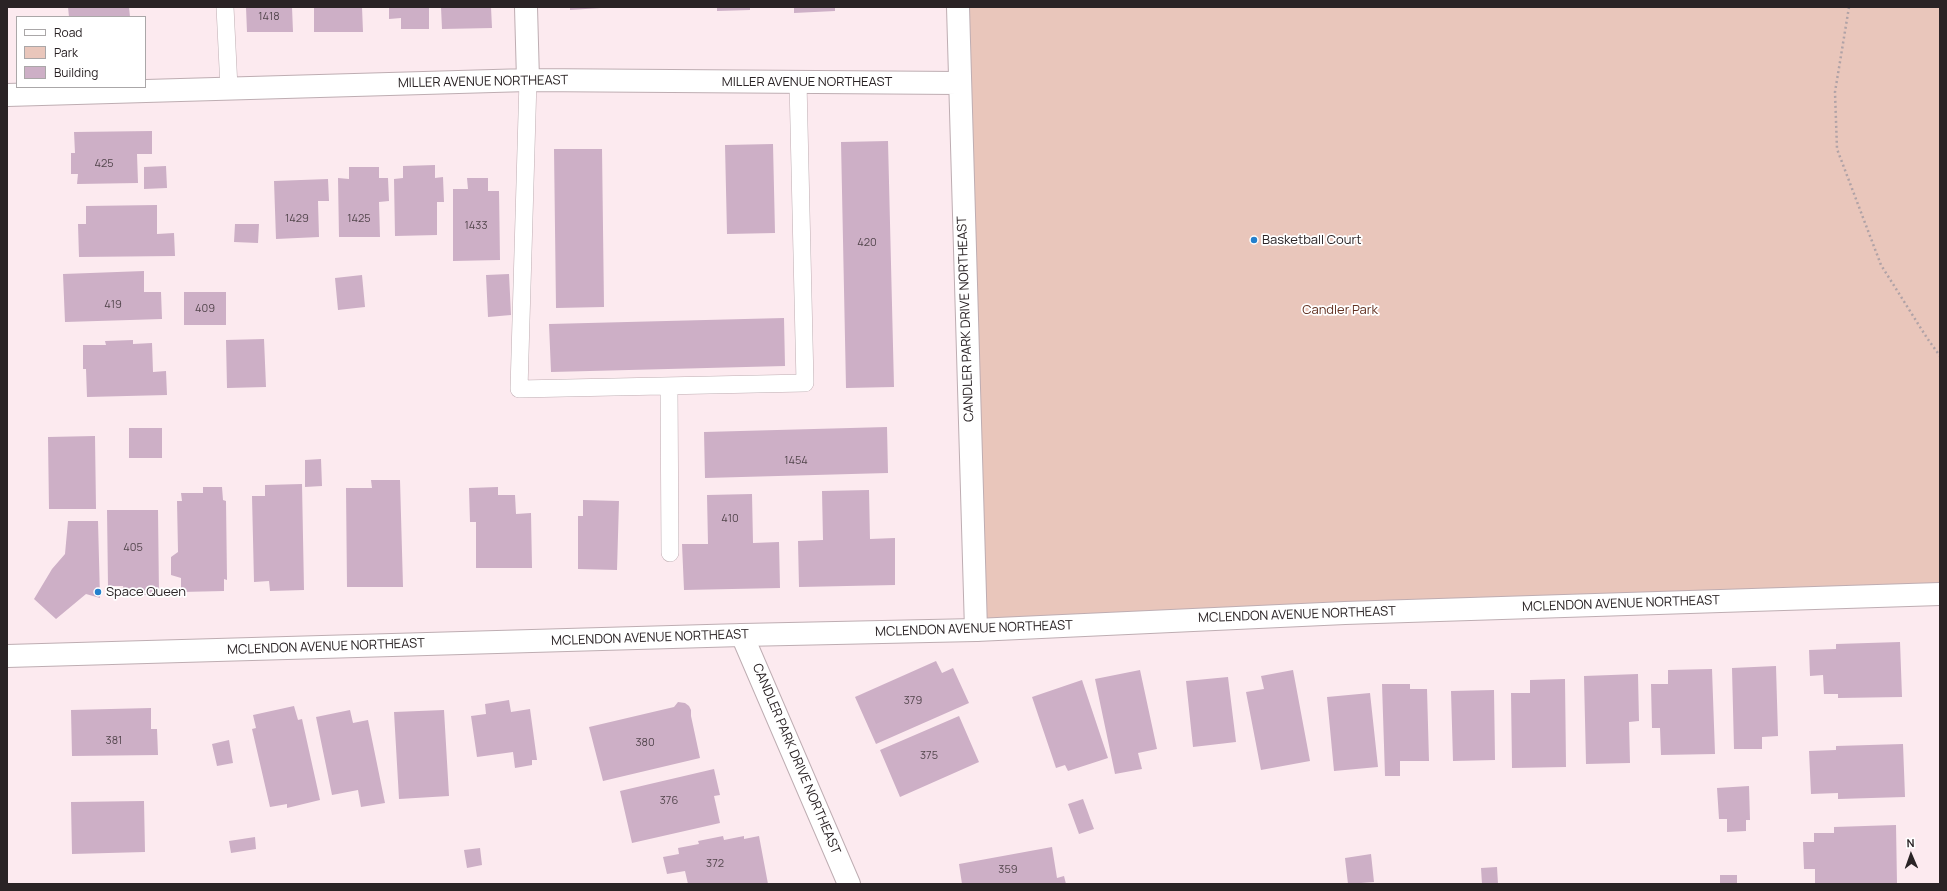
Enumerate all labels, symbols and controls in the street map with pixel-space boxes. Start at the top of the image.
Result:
house number: 1418 [258,10,280,24]
legend [16,16,146,88]
text: Road [54,24,82,41]
text: Park [54,44,78,61]
text: Building [54,64,98,81]
street label: MILLER AVENUE NORTHEAST [398,73,568,91]
street label: MILLER AVENUE NORTHEAST [722,74,892,90]
house number: 425 [94,157,114,171]
house number: 1429 [285,212,309,226]
house number: 1425 [347,212,371,226]
street label: CANDLER PARK DRIVE NORTHEAST [955,216,977,422]
house number: 1433 [465,219,487,233]
place label: Basketball Court [1262,232,1361,248]
marker: Basketball Court [1249,235,1259,245]
house number: 420 [857,236,877,250]
house number: 419 [104,298,122,312]
house number: 409 [195,302,215,316]
park label: Candler Park [1302,302,1378,318]
house number: 1454 [784,454,808,468]
house number: 410 [721,512,739,526]
house number: 405 [123,541,143,555]
place label: Space Queen [106,584,186,600]
marker: Space Queen [93,587,103,597]
street label: MCLENDON AVENUE NORTHEAST [1522,593,1720,615]
street label: MCLENDON AVENUE NORTHEAST [1198,604,1396,626]
street label: MCLENDON AVENUE NORTHEAST [875,618,1073,640]
street label: MCLENDON AVENUE NORTHEAST [551,627,749,649]
street label: MCLENDON AVENUE NORTHEAST [227,636,425,658]
street label: CANDLER PARK DRIVE NORTHEAST [749,661,843,857]
house number: 379 [904,694,922,708]
house number: 381 [106,734,122,748]
house number: 380 [635,736,655,750]
house number: 375 [920,749,938,763]
house number: 376 [660,794,678,808]
north arrow [1891,835,1931,875]
text: N [1906,835,1915,850]
house number: 372 [706,857,724,871]
house number: 359 [998,863,1018,877]

